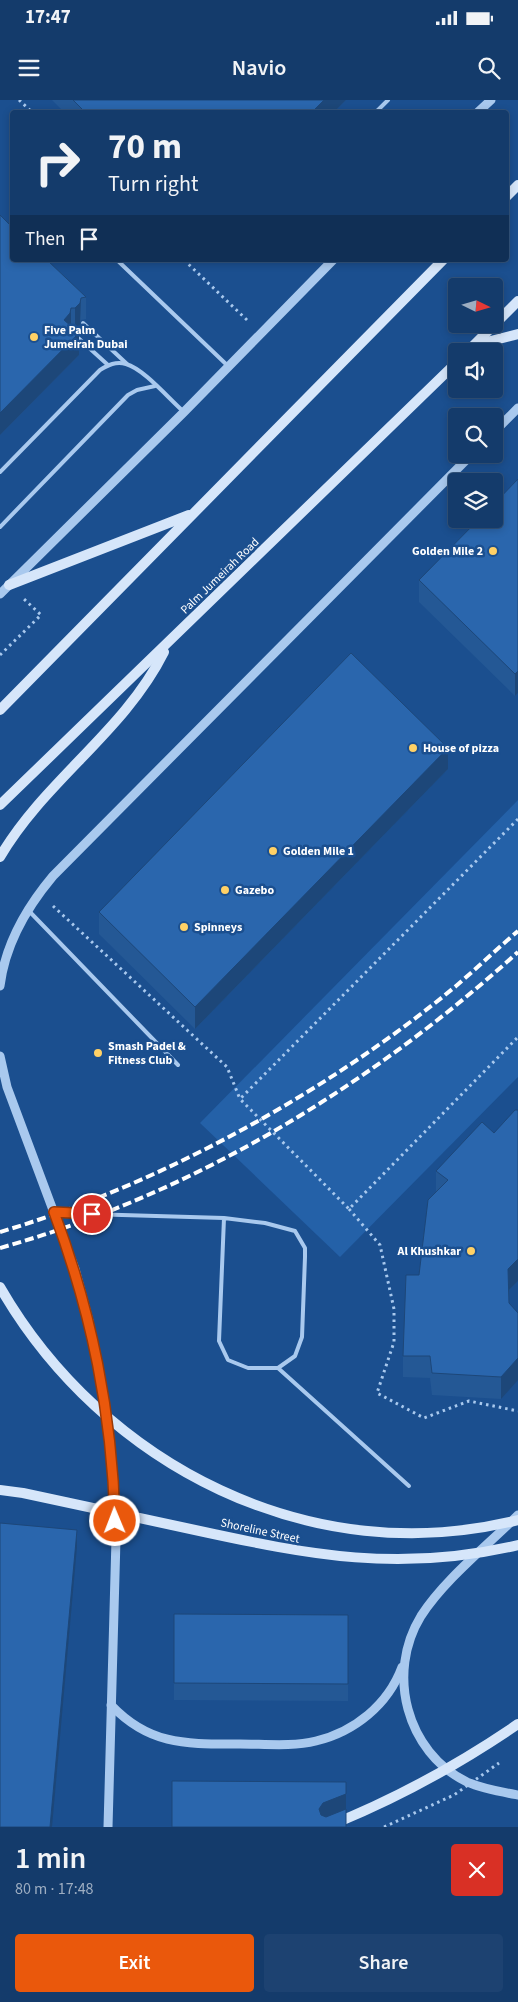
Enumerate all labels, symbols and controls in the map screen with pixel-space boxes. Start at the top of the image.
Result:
text: 17:47 [25,4,71,31]
text: Navio [232,52,286,84]
icon: menu [15,54,43,82]
icon: search [475,54,503,82]
text: 70 m [108,122,182,172]
icon: right [25,130,90,195]
text: Turn right [108,168,198,200]
icon: arrive [75,225,103,253]
text: Then [25,226,65,253]
north arrow [448,278,502,332]
map controls [448,278,503,528]
place label: Five Palm Jumeirah Dubai [44,322,128,353]
marker: Five Palm Jumeirah Dubai [28,331,40,343]
button: sound [448,343,503,398]
button: search [448,408,503,463]
button: layers [448,473,503,528]
street label: Palm Jumeirah Road [177,534,263,618]
place label: Golden Mile 2 [412,543,483,560]
marker: Golden Mile 2 [487,545,499,557]
place label: House of pizza [423,740,499,757]
marker: House of pizza [407,742,419,754]
place label: Golden Mile 1 [283,843,354,860]
marker: Golden Mile 1 [267,845,279,857]
place label: Gazebo [235,882,274,899]
marker: Gazebo [219,884,231,896]
place label: Spinneys [194,919,242,936]
marker: Spinneys [178,921,190,933]
place label: Smash Padel & Fitness Club [108,1038,186,1069]
marker: Smash Padel & Fitness Club [92,1047,104,1059]
pin [71,1193,113,1235]
icon: arrive [78,1200,106,1228]
place label: Al Khushkar [397,1243,461,1260]
marker: Al Khushkar [465,1245,477,1257]
position arrow [88,1494,140,1546]
street label: Shoreline Street [219,1514,301,1548]
text: 1 min [15,1837,86,1880]
button: close [451,1844,503,1896]
text: 80 m · 17:48 [15,1878,94,1900]
button: Exit [15,1934,254,1992]
button: Share [264,1934,503,1992]

